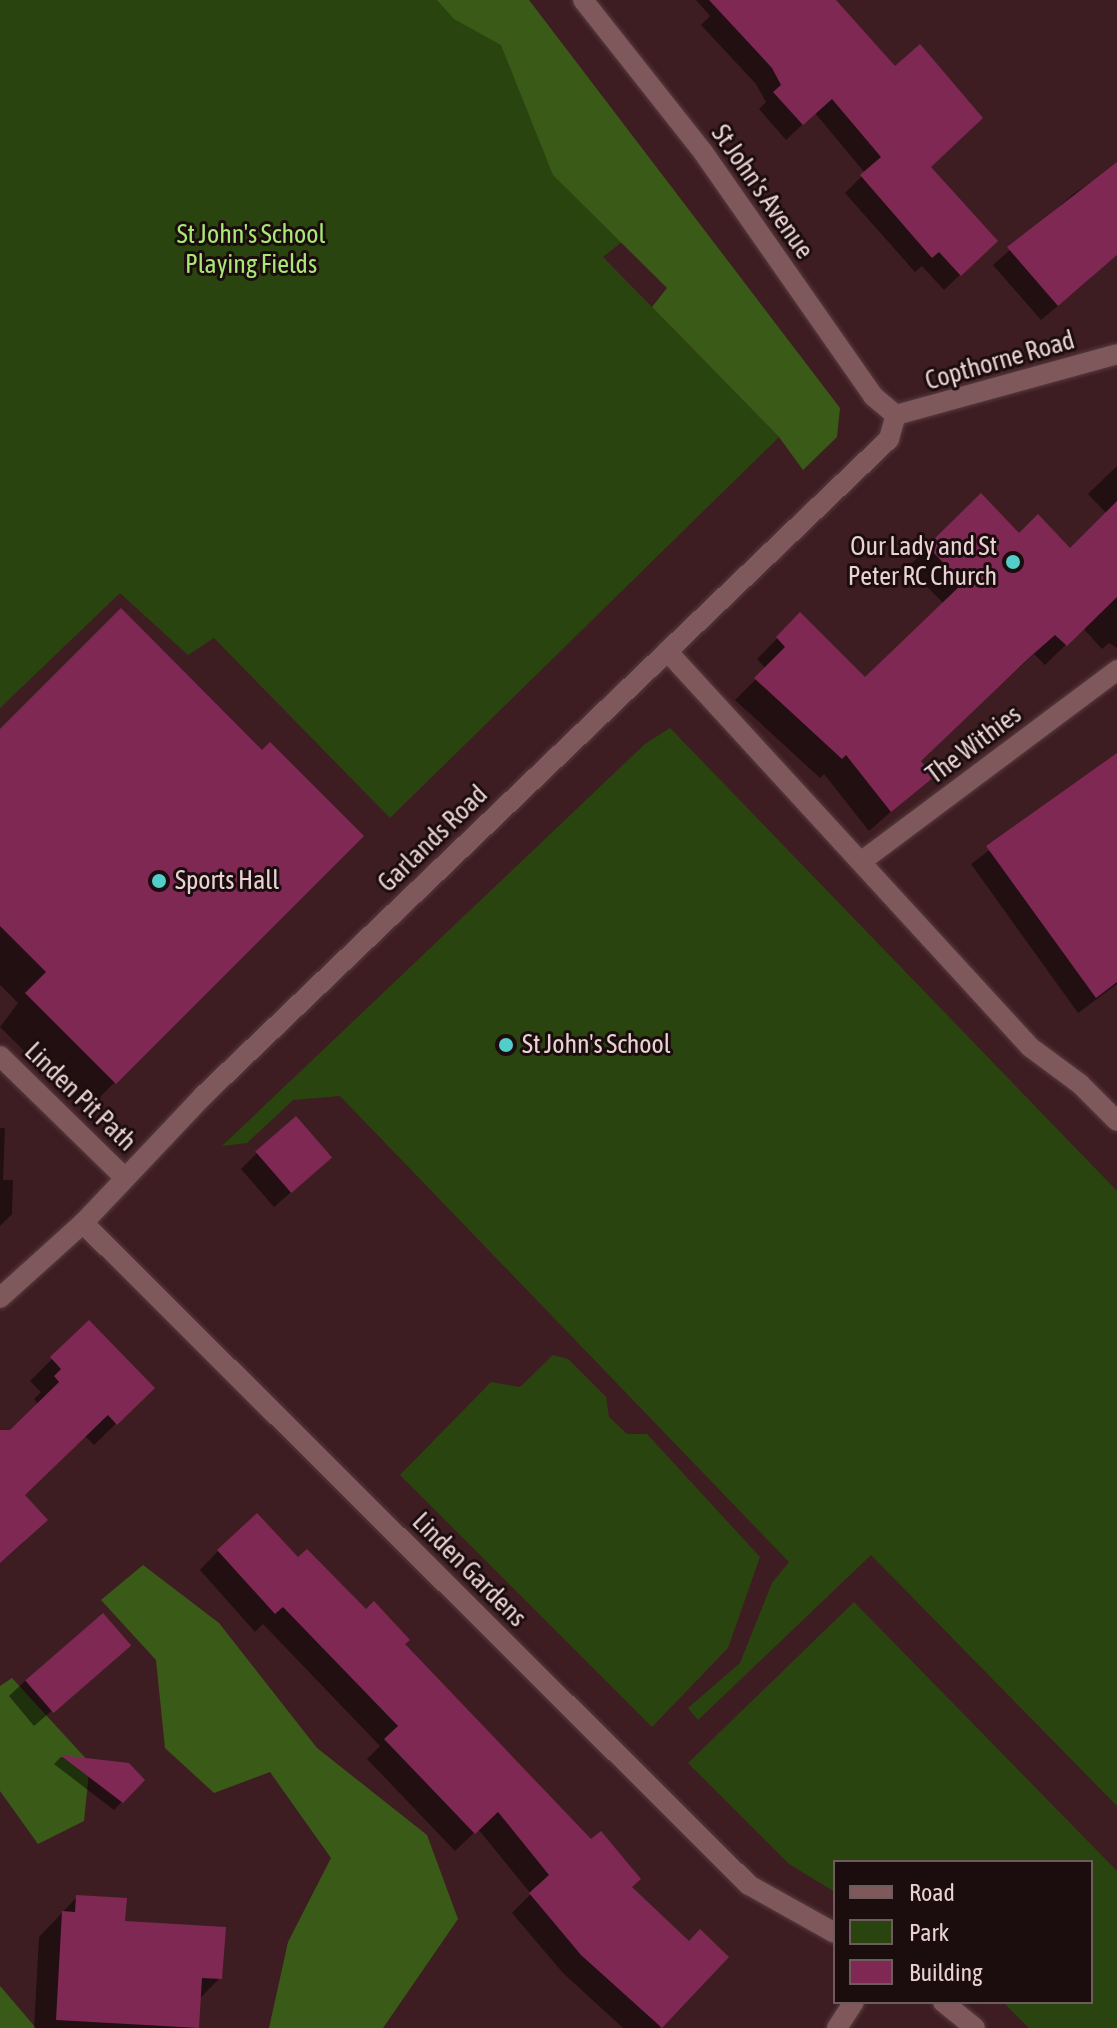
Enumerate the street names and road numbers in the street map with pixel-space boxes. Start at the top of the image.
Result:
street label: St John's Avenue [704,119,820,265]
street label: Copthorne Road [922,325,1078,397]
street label: The Withies [920,699,1028,791]
street label: Garlands Road [372,779,494,899]
street label: Linden Pit Path [18,1036,142,1158]
street label: Linden Gardens [405,1506,533,1634]

